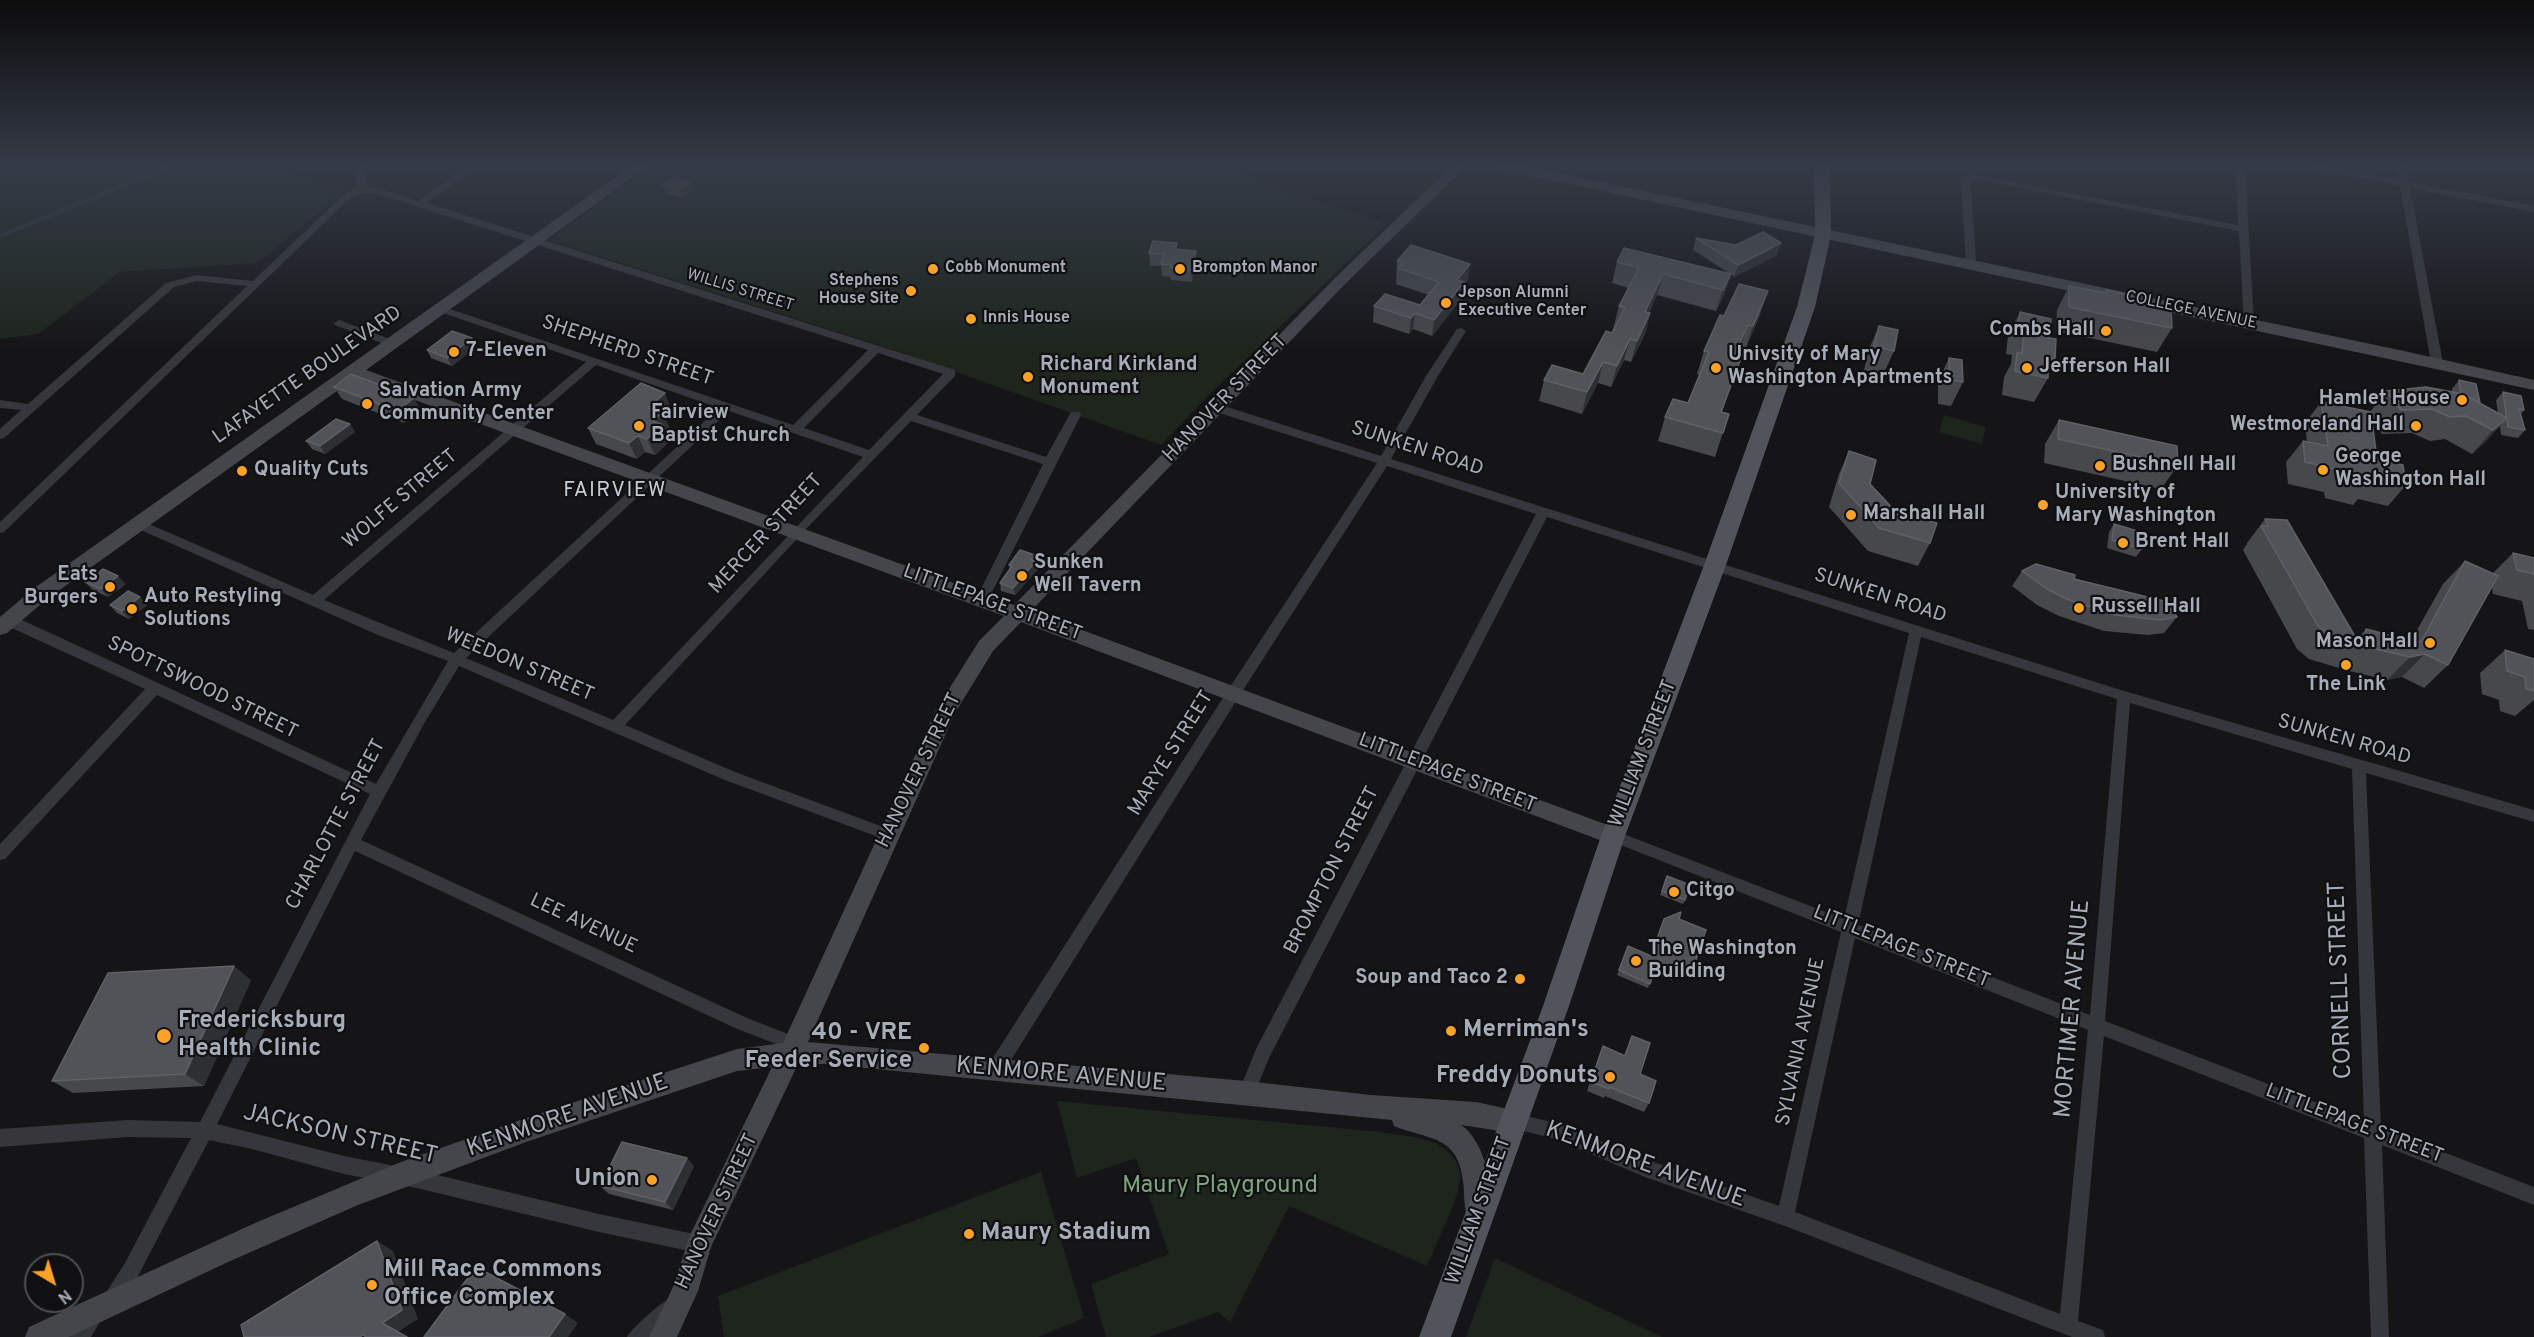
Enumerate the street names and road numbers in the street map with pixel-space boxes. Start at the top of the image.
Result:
street label: WILLIS STREET [684,266,796,316]
street label: COLLEGE AVENUE [2123,288,2259,334]
street label: LAFAYETTE BOULEVARD [209,302,407,450]
street label: SHEPHERD STREET [538,311,716,393]
street label: HANOVER STREET [1159,330,1293,468]
street label: SUNKEN ROAD [1348,417,1486,483]
street label: WOLFE STREET [339,445,463,555]
street label: MERCER STREET [705,470,829,600]
street label: LITTLEPAGE STREET [899,560,1085,648]
street label: SUNKEN ROAD [1811,564,1949,630]
street label: WEEDON STREET [441,624,597,708]
street label: SPOTTSWOOD STREET [103,632,301,746]
street label: WILLIAM STREET [1605,677,1683,831]
street label: MARYE STREET [1124,687,1220,821]
street label: HANOVER STREET [872,690,968,852]
street label: SUNKEN ROAD [2275,711,2413,771]
street label: LITTLEPAGE STREET [1355,729,1539,819]
street label: CHARLOTTE STREET [282,736,392,914]
street label: BROMPTON STREET [1280,783,1386,959]
street label: CORNELL STREET [2324,880,2360,1080]
street label: LEE AVENUE [525,890,641,960]
street label: MORTIMER AVENUE [2050,899,2098,1119]
street label: LITTLEPAGE STREET [1809,902,1993,994]
street label: SYLVANIA AVENUE [1772,956,1832,1128]
street label: KENMORE AVENUE [955,1052,1167,1100]
street label: KENMORE AVENUE [464,1069,672,1165]
street label: LITTLEPAGE STREET [2262,1080,2446,1170]
street label: JACKSON STREET [240,1100,440,1172]
street label: KENMORE AVENUE [1541,1116,1749,1216]
street label: HANOVER STREET [671,1130,765,1294]
street label: WILLIAM STREET [1442,1134,1518,1288]

